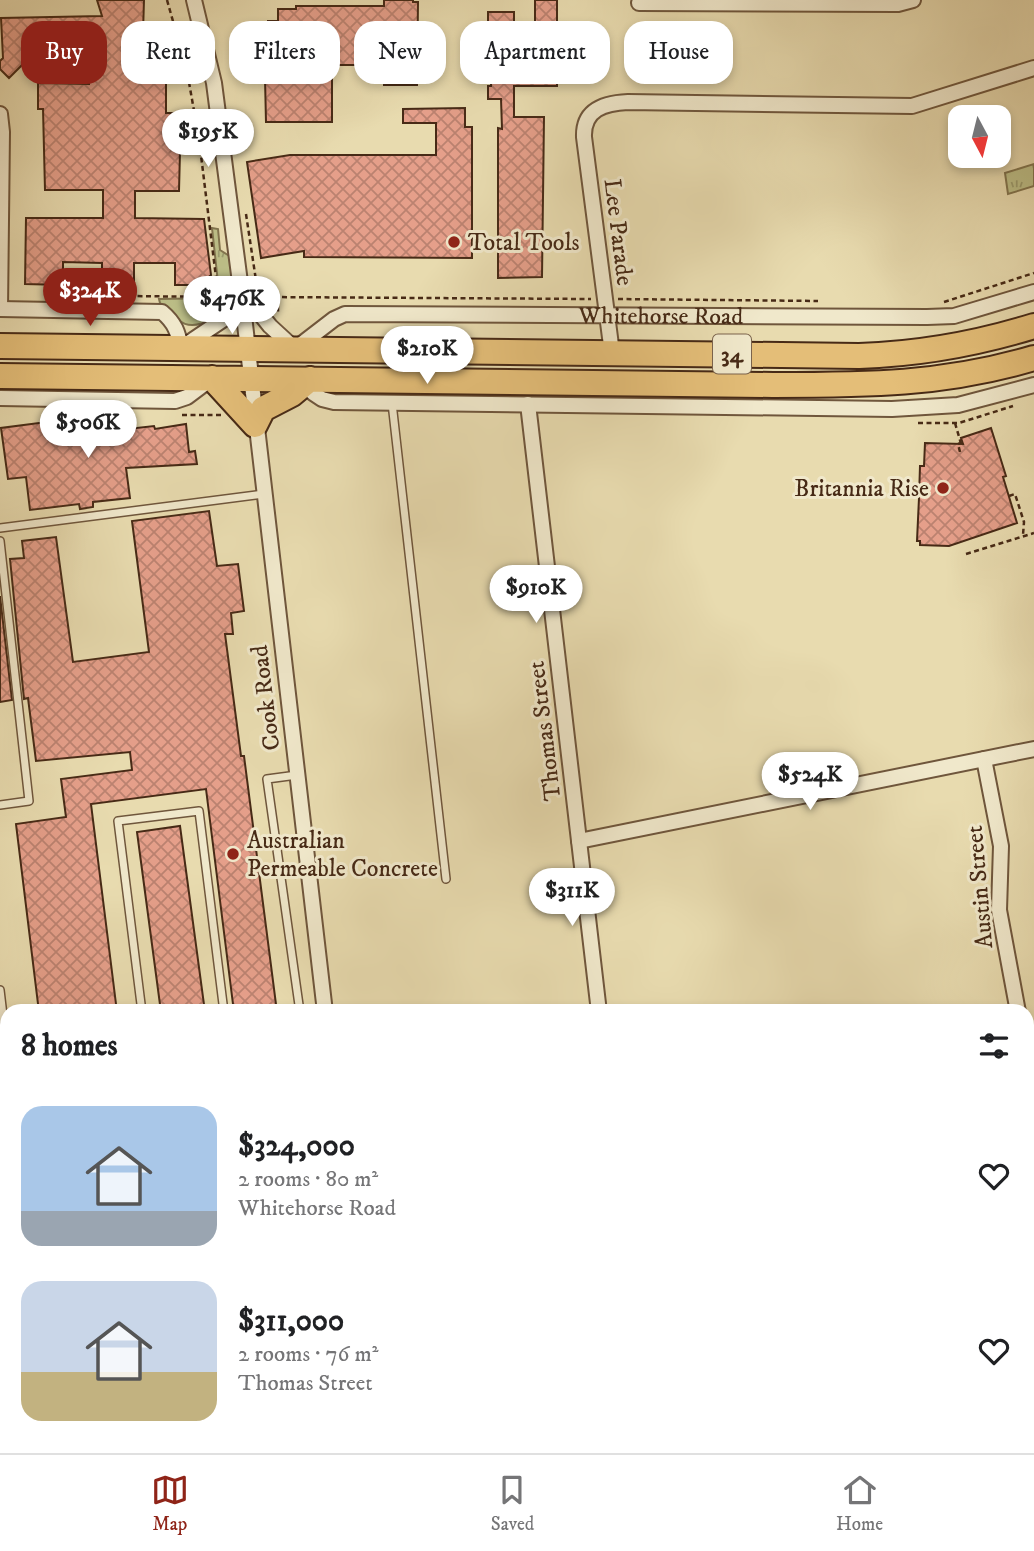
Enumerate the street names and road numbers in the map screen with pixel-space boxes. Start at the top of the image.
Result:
street label: Lee Parade [597,177,639,287]
street label: Whitehorse Road [577,301,743,332]
road number: 34 [713,334,751,374]
street label: Cook Road [245,643,287,752]
street label: Thomas Street [522,659,568,802]
street label: Austin Street [960,824,1000,950]

